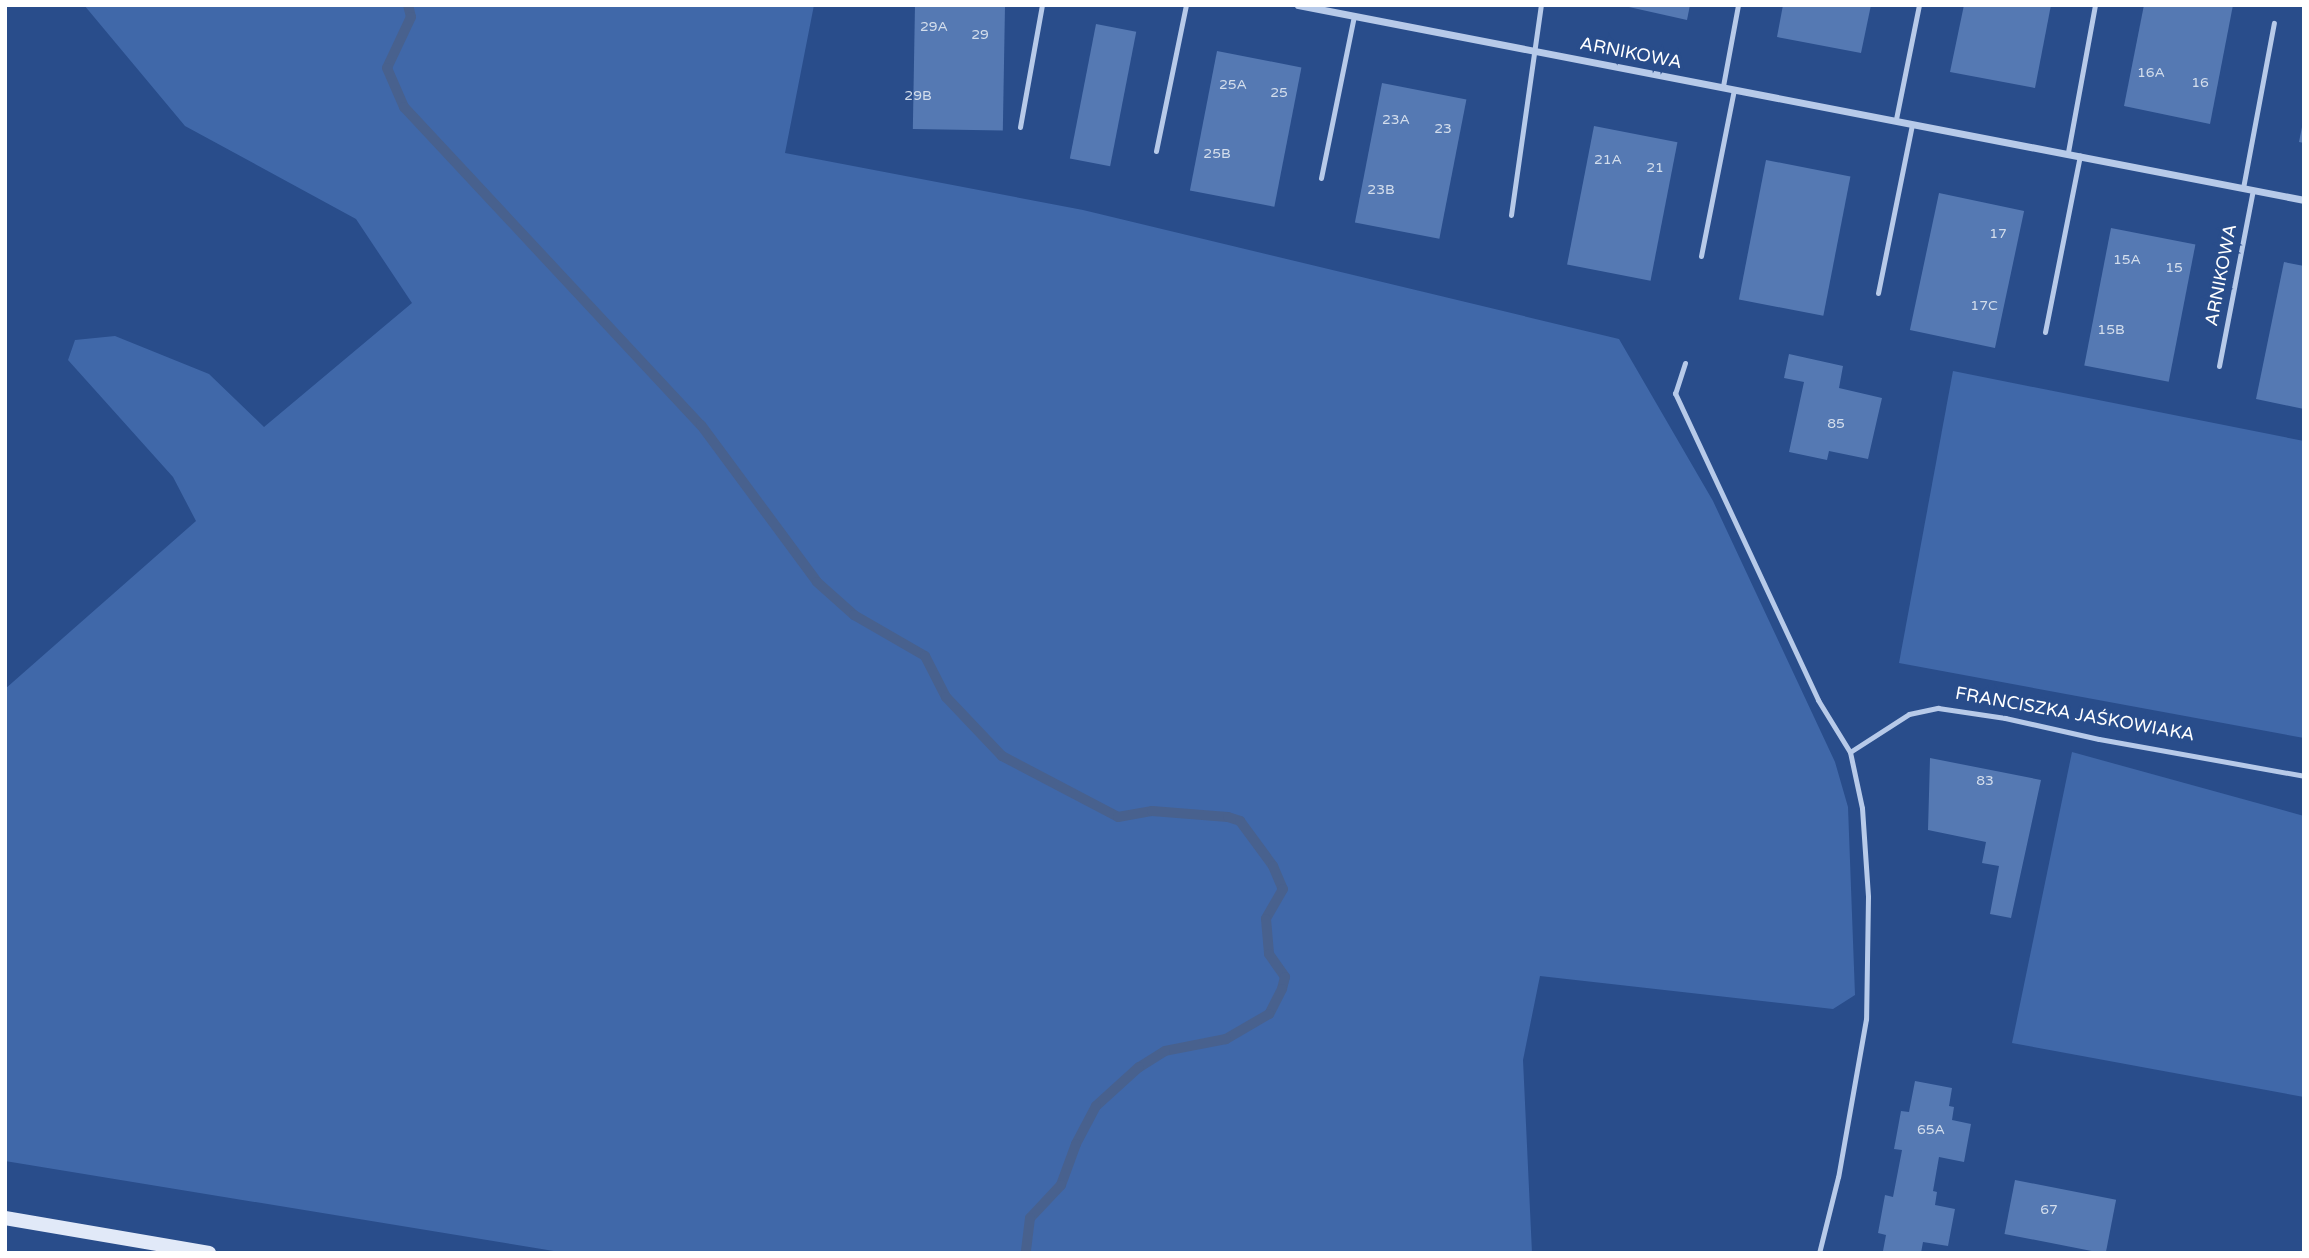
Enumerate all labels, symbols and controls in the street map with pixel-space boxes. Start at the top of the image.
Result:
house number: 29A [920,19,948,35]
house number: 29 [971,27,989,43]
street label: ARNIKOWA [1578,33,1684,73]
house number: 16A [2137,65,2165,81]
house number: 16 [2191,75,2209,91]
house number: 25A [1219,77,1247,93]
house number: 25 [1270,85,1288,101]
house number: 29B [904,88,932,104]
house number: 23A [1382,112,1410,128]
house number: 23 [1434,121,1452,137]
house number: 25B [1203,146,1231,162]
house number: 21A [1594,152,1622,168]
house number: 21 [1646,160,1664,176]
house number: 23B [1367,182,1395,198]
street label: ARNIKOWA [2201,222,2241,328]
house number: 17 [1989,226,2007,242]
house number: 15A [2113,252,2141,268]
house number: 15 [2165,260,2183,276]
house number: 17C [1970,298,1998,314]
house number: 15B [2097,322,2125,338]
house number: 85 [1827,416,1845,432]
street label: FRANCISZKA JAŚKOWIAKA [1954,682,2196,746]
house number: 83 [1976,773,1994,789]
house number: 65A [1917,1122,1945,1138]
house number: 67 [2040,1202,2058,1218]

